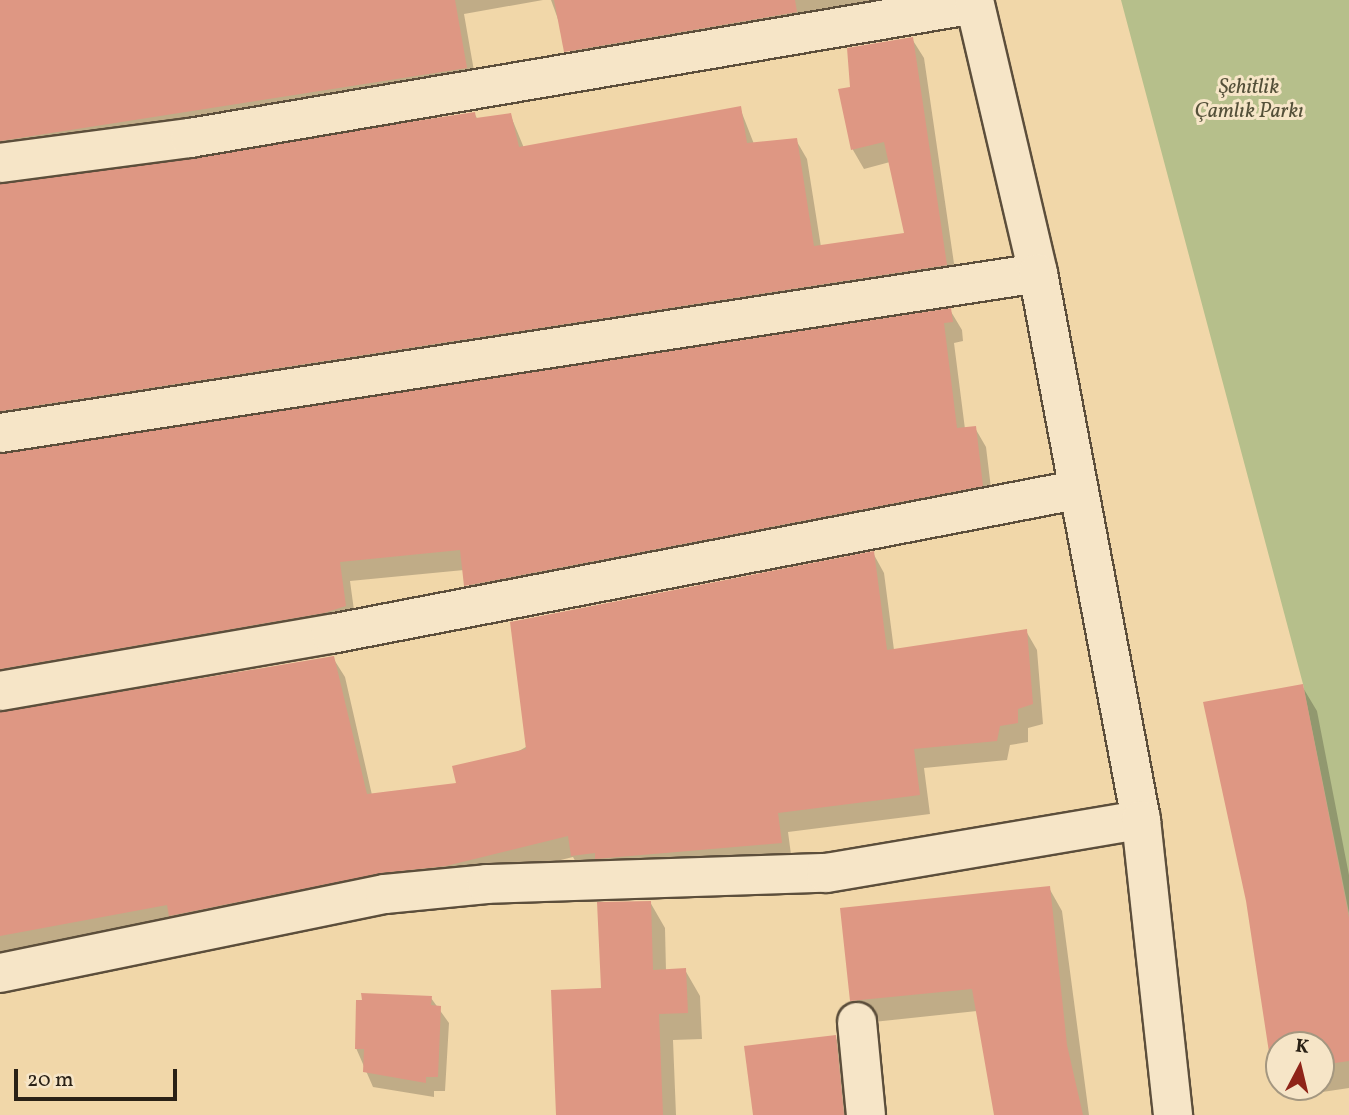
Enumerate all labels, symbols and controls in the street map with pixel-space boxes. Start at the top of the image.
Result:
park label: Şehitlik Çamlık Parkı [1195,75,1303,125]
north arrow [1265,1031,1335,1101]
text: K [1294,1033,1311,1061]
scale bar [18,1056,180,1100]
text: 20 m [27,1066,73,1095]

